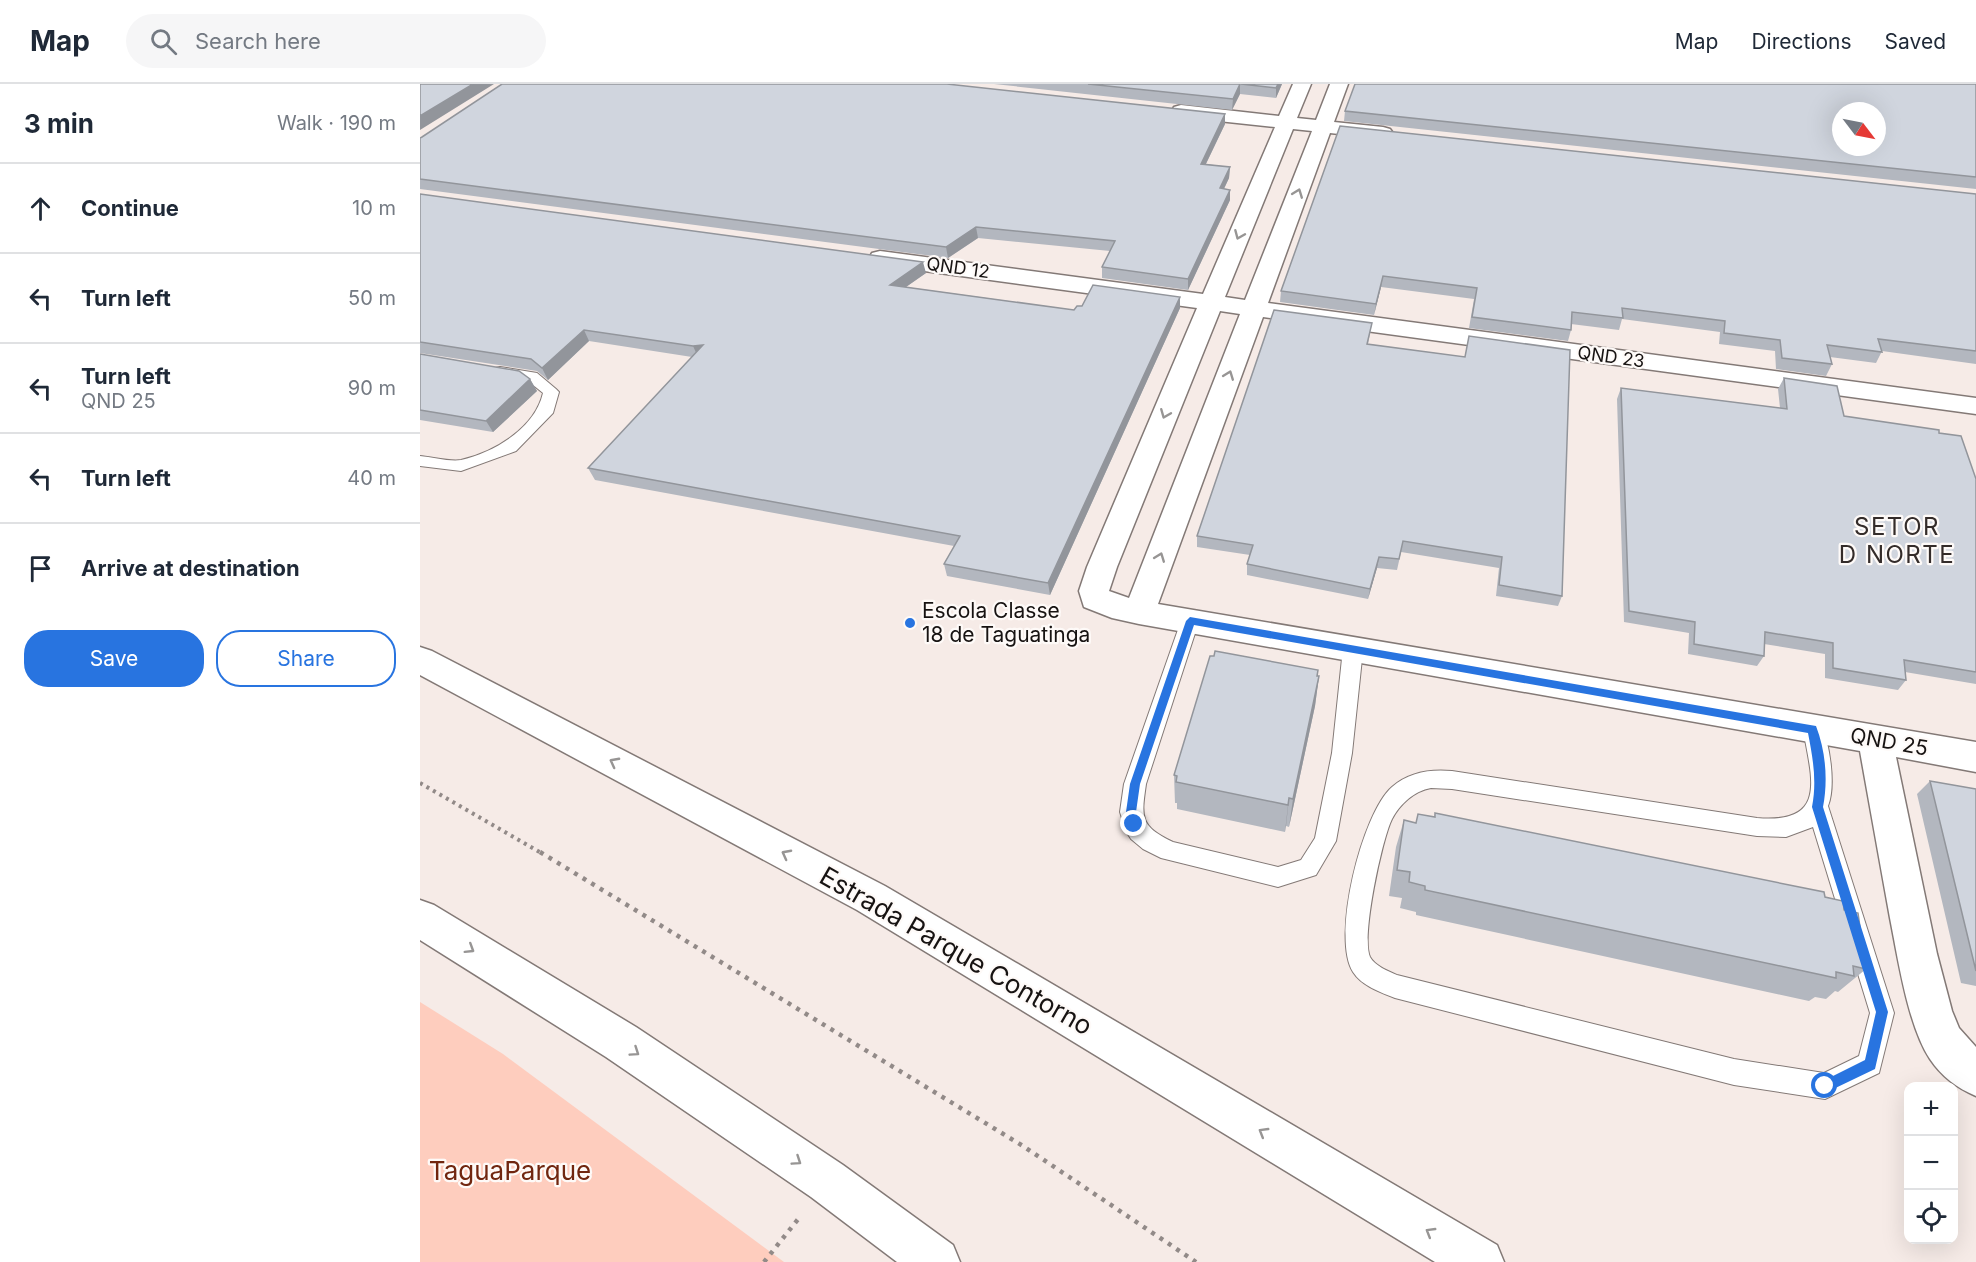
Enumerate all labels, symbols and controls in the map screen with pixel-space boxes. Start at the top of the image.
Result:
search box [126,14,546,68]
text: Map [30,24,90,58]
icon: search [147,25,180,58]
text: Search here [195,28,321,54]
text: Map [1675,29,1718,54]
text: Directions [1751,29,1852,54]
text: Saved [1885,29,1946,54]
north arrow [1832,102,1886,156]
text: 3 min [24,108,94,139]
text: Walk · 190 m [277,111,396,135]
one-way arrow [1291,188,1304,199]
icon: ahead [24,192,57,225]
text: Continue [81,195,179,221]
text: 10 m [352,196,396,220]
one-way arrow [1234,228,1246,239]
street label: QND 12 [925,253,991,282]
icon: left [24,282,57,315]
text: Turn left [81,285,171,311]
text: 50 m [348,286,396,310]
street label: QND 23 [1576,341,1646,372]
text: Turn left [81,363,171,389]
one-way arrow [1222,370,1235,381]
icon: left [24,372,57,405]
text: 90 m [348,376,396,400]
text: QND 25 [81,389,156,413]
one-way arrow [1160,408,1172,419]
icon: left [24,462,57,495]
text: Turn left [81,465,171,491]
text: 40 m [347,466,396,490]
district label: SETOR D NORTE [1839,512,1955,569]
icon: arrive [24,552,57,585]
one-way arrow [1153,553,1165,564]
text: Arrive at destination [81,555,300,581]
place label: Escola Classe 18 de Taguatinga [922,598,1090,647]
marker: Escola Classe 18 de Taguatinga [903,616,917,630]
button: Save [24,630,204,687]
button: Share [216,630,396,687]
street label: QND 25 [1848,722,1930,761]
one-way arrow [610,758,620,769]
route end [1120,810,1146,836]
one-way arrow [781,849,792,861]
street label: Estrada Parque Contorno [815,860,1098,1041]
one-way arrow [464,941,474,953]
one-way arrow [629,1044,640,1055]
route start [1811,1072,1837,1098]
map controls [1904,1082,1958,1244]
button: + [1904,1082,1958,1136]
one-way arrow [1259,1128,1269,1140]
button: − [1904,1136,1958,1190]
one-way arrow [791,1153,801,1165]
park label: TaguaParque [429,1155,591,1186]
button: locate [1904,1190,1958,1244]
one-way arrow [1426,1228,1436,1239]

